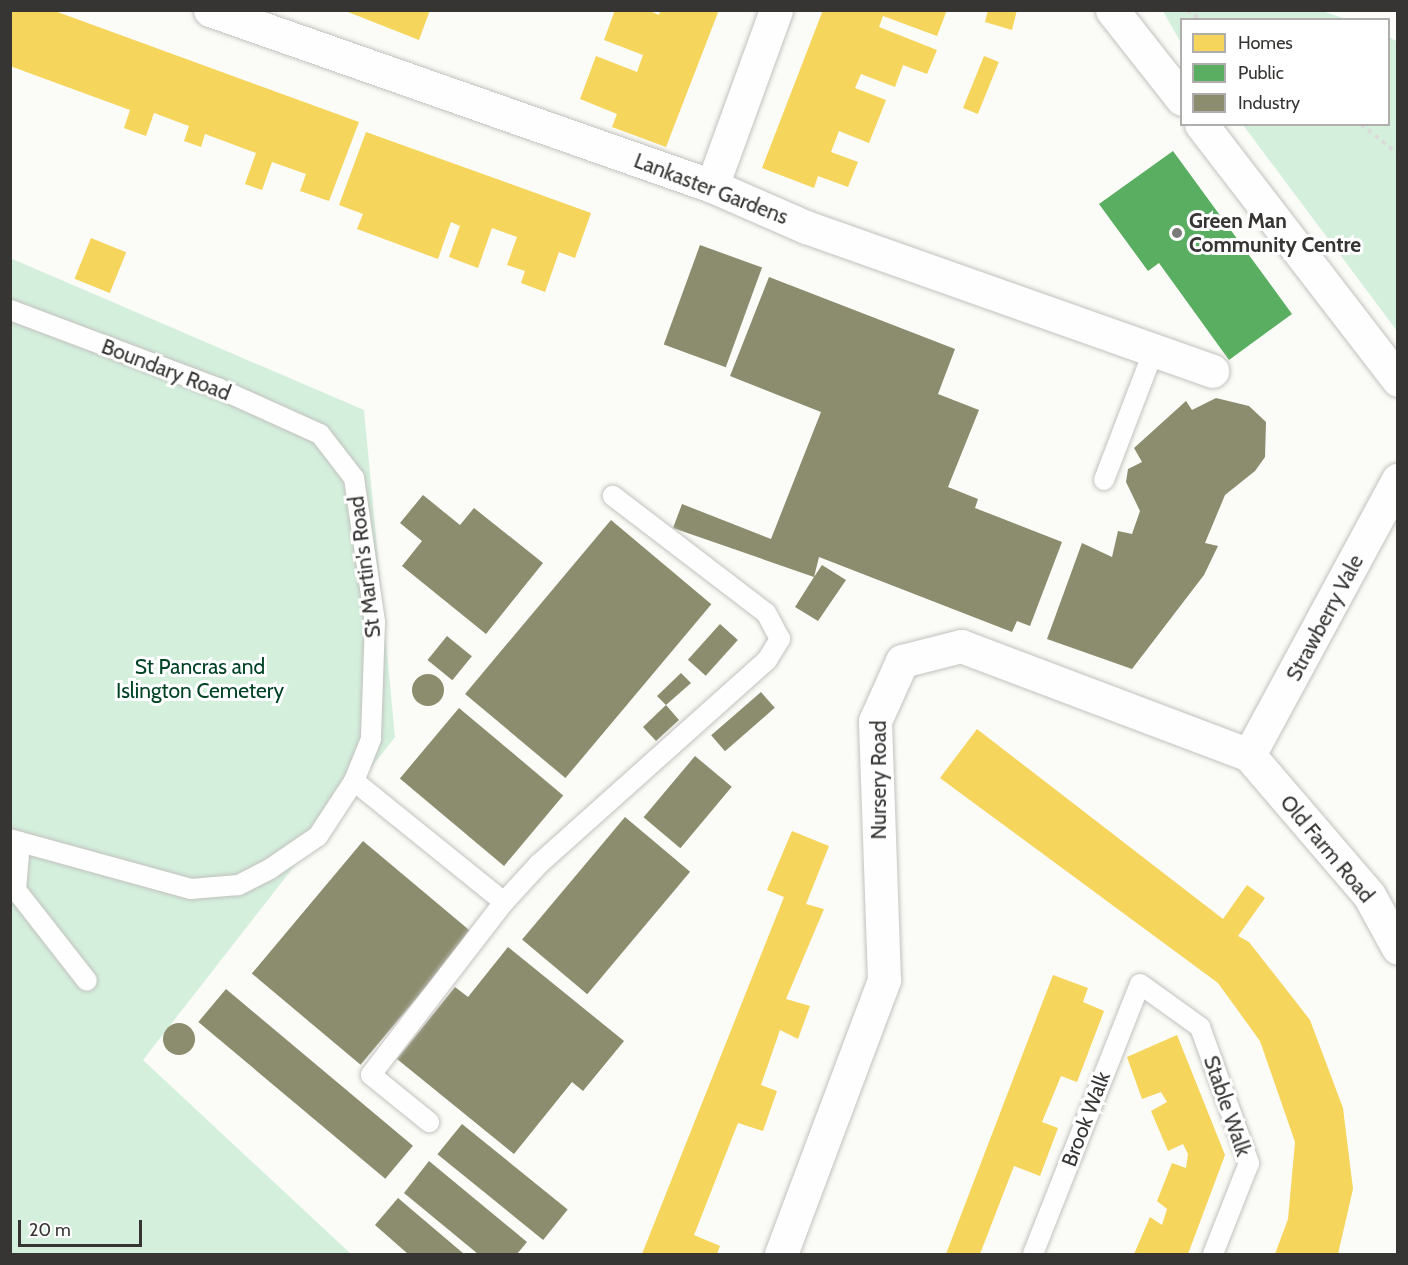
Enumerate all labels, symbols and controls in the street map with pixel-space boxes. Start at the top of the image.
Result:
legend [1180,18,1390,126]
text: Homes [1238,32,1293,54]
text: Public [1238,62,1284,84]
text: Industry [1238,92,1300,114]
street label: Lankaster Gardens [630,148,792,230]
place label: Green Man Community Centre [1189,208,1361,258]
marker: Green Man Community Centre [1170,226,1184,240]
street label: Boundary Road [98,334,234,406]
street label: St Martin's Road [344,495,386,639]
street label: Strawberry Vale [1281,551,1369,685]
park label: St Pancras and Islington Cemetery [116,654,284,704]
street label: Nursery Road [866,720,892,840]
street label: Old Farm Road [1275,790,1379,908]
street label: Stable Walk [1198,1052,1256,1160]
street label: Brook Walk [1056,1068,1116,1170]
scale bar [21,1208,146,1246]
text: 20 m [29,1219,71,1241]

